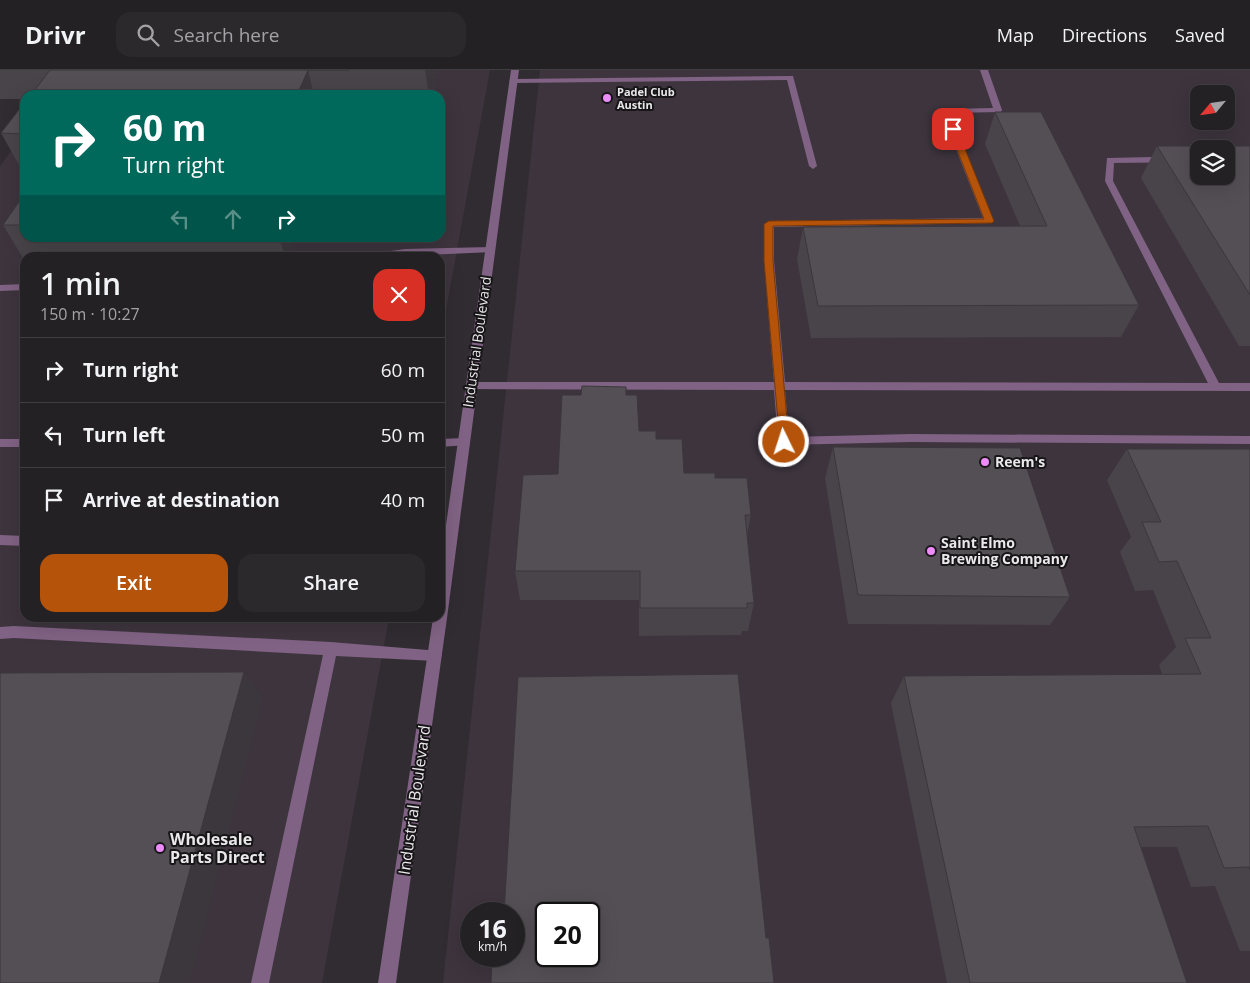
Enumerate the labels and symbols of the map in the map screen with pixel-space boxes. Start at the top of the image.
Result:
place label: Padel Club Austin [617,84,675,112]
north arrow [1190,85,1235,130]
marker: Padel Club Austin [601,92,613,104]
pin [932,108,974,150]
street label: Industrial Boulevard [458,275,495,409]
position arrow [757,415,809,467]
place label: Reem's [995,452,1045,471]
marker: Reem's [979,456,991,468]
place label: Saint Elmo Brewing Company [941,533,1068,568]
marker: Saint Elmo Brewing Company [925,545,937,557]
street label: Industrial Boulevard [393,724,435,876]
place label: Wholesale Parts Direct [170,828,265,868]
marker: Wholesale Parts Direct [154,842,166,854]
speed limit sign: 20 [535,902,600,967]

